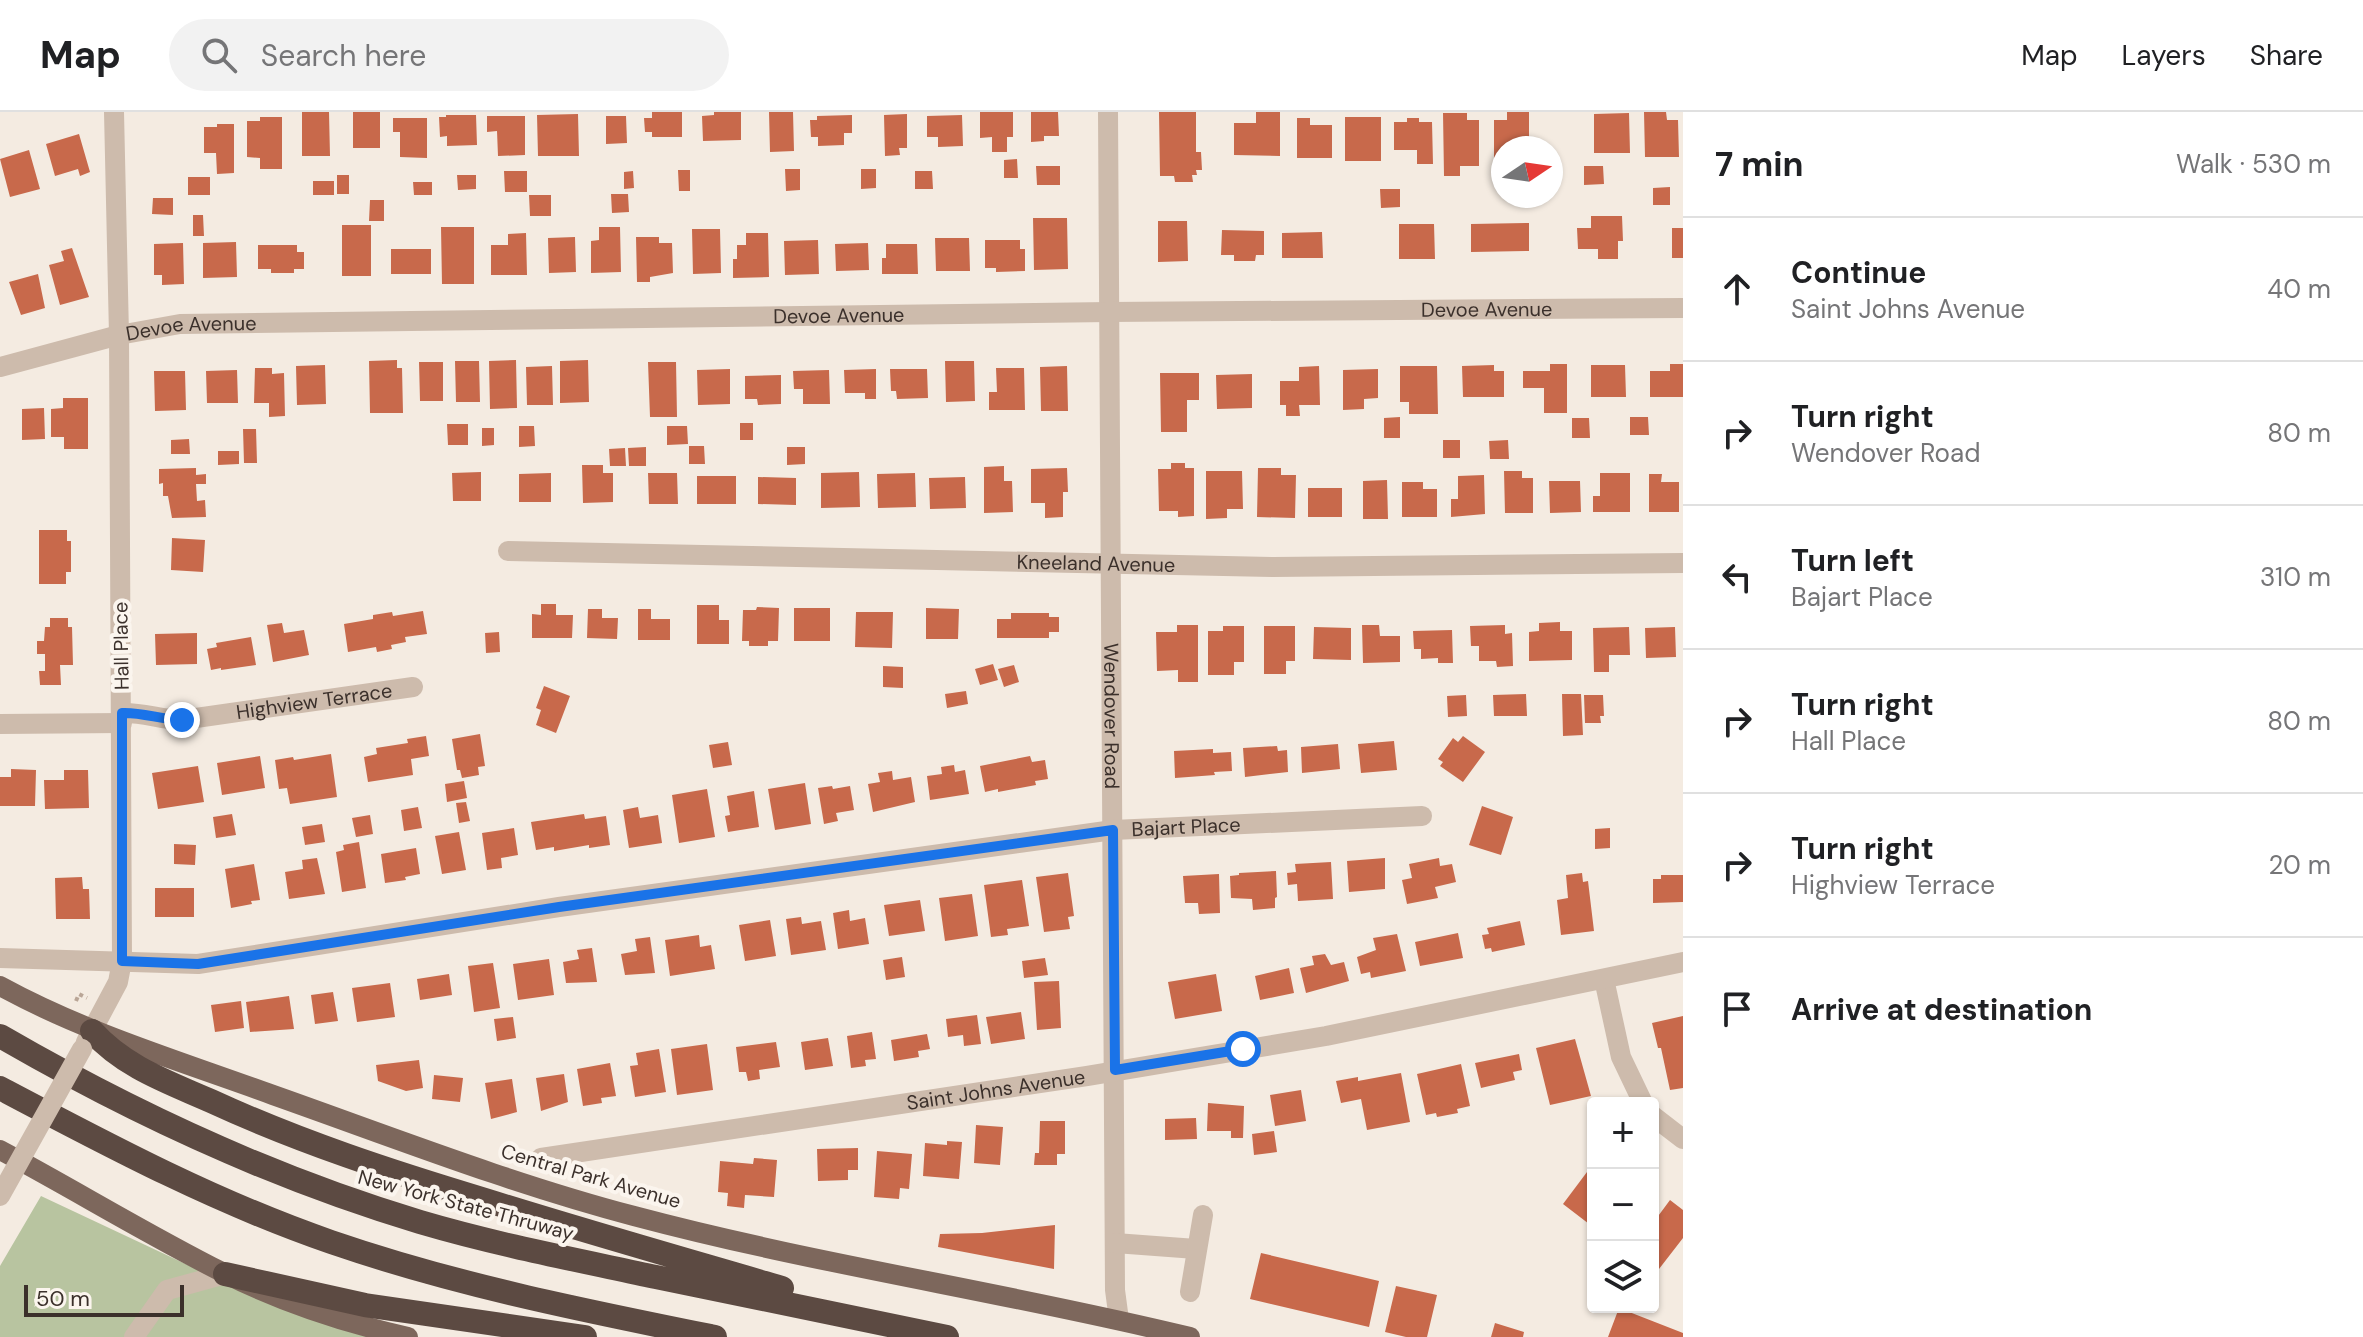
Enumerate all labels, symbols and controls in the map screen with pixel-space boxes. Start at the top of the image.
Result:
search box [169,19,729,91]
text: Map [40,30,121,80]
icon: search [197,33,241,77]
text: Search here [261,36,426,75]
text: Map [2021,37,2078,74]
text: Layers [2122,37,2206,74]
text: Share [2250,37,2323,74]
north arrow [1491,136,1563,208]
text: 7 min [1715,142,1804,187]
text: Walk · 530 m [2176,147,2331,181]
text: Continue [1791,253,1926,292]
icon: ahead [1715,267,1759,311]
text: 40 m [2267,272,2331,306]
text: Saint Johns Avenue [1791,292,2025,326]
street label: Devoe Avenue [1421,296,1552,323]
street label: Devoe Avenue [773,302,905,329]
street label: Devoe Avenue [124,310,257,347]
text: Turn right [1791,397,1934,436]
icon: right [1715,411,1759,455]
text: 80 m [2267,416,2331,450]
text: Wendover Road [1791,436,1981,470]
text: Turn left [1791,541,1914,580]
street label: Kneeland Avenue [1016,549,1175,578]
icon: left [1715,555,1759,599]
text: 310 m [2260,560,2331,594]
text: Bajart Place [1791,580,1933,614]
street label: Hall Place [107,602,135,690]
street label: Wendover Road [1098,643,1125,789]
street label: Highview Terrace [235,677,394,725]
text: Turn right [1791,685,1934,724]
icon: right [1715,699,1759,743]
route end [164,702,200,738]
text: 80 m [2267,704,2331,738]
text: Hall Place [1791,724,1906,758]
street label: Bajart Place [1131,811,1241,842]
text: Turn right [1791,829,1934,868]
icon: right [1715,843,1759,887]
text: 20 m [2268,848,2331,882]
text: Highview Terrace [1791,868,1995,902]
icon: arrive [1715,987,1759,1031]
text: Arrive at destination [1791,990,2092,1029]
route start [1225,1031,1261,1067]
street label: Saint Johns Avenue [905,1063,1087,1116]
map controls [1587,1097,1659,1313]
button: + [1587,1097,1659,1169]
street label: Central Park Avenue [498,1138,684,1214]
street label: New York State Thruway [355,1164,577,1246]
button: − [1587,1169,1659,1241]
button: layers [1587,1241,1659,1313]
scale bar [24,1281,184,1317]
text: 50 m [36,1284,90,1313]

